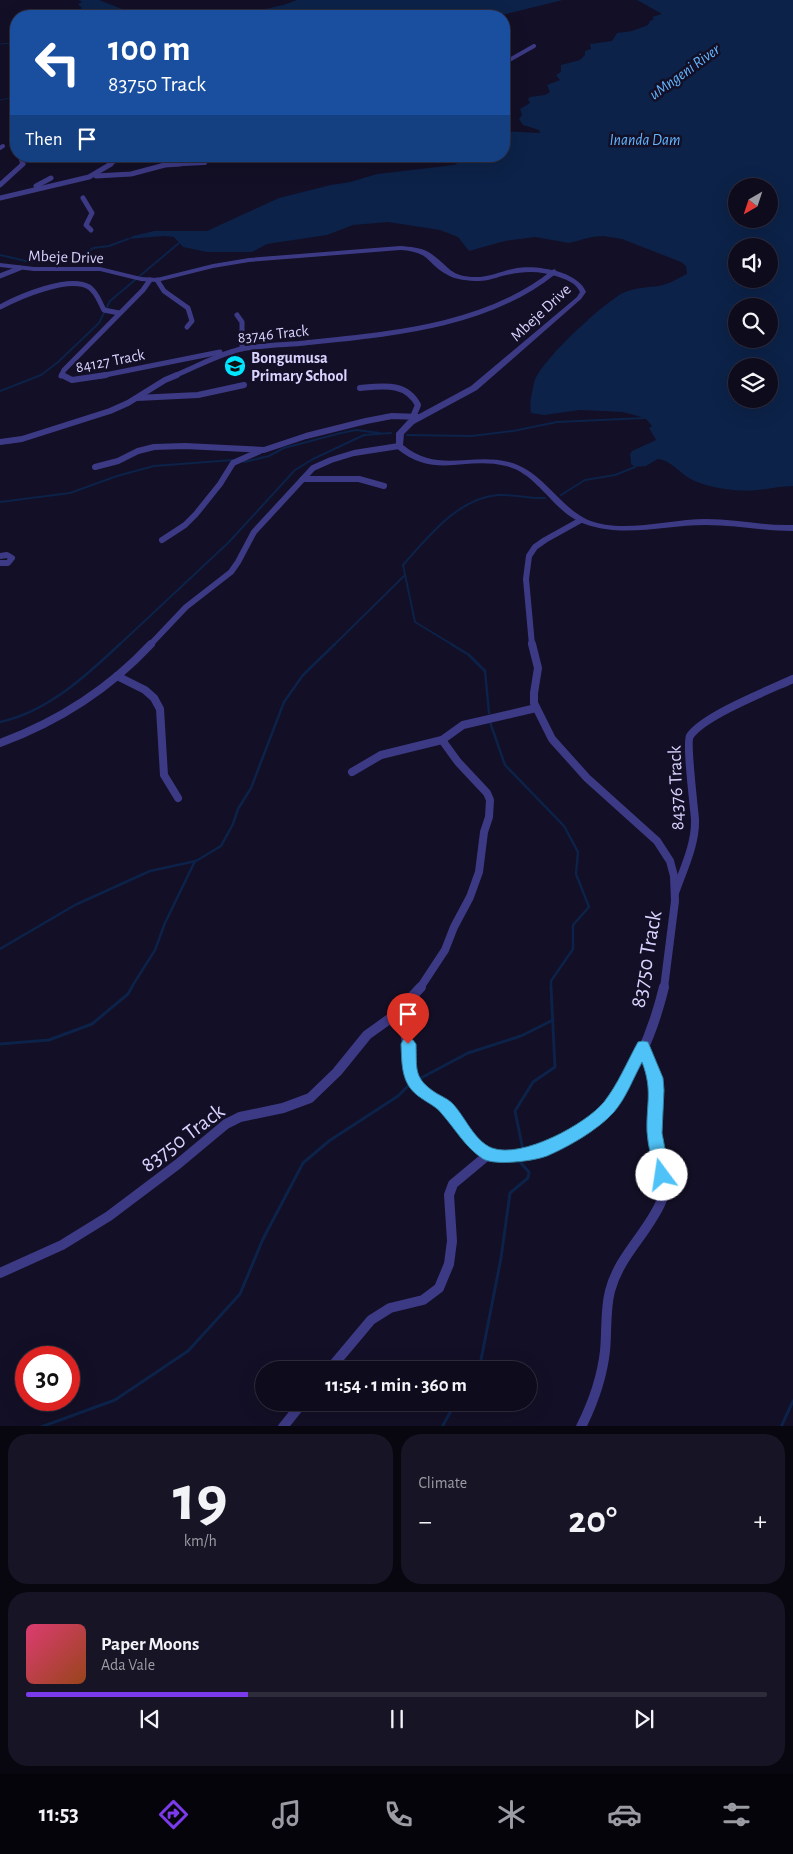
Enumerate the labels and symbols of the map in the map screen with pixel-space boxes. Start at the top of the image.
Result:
water label: uMngeni River [646,41,723,103]
water label: Inanda Dam [610,132,680,148]
north arrow [728,178,778,228]
street label: Mbeje Drive [28,248,104,267]
street label: Mbeje Drive [508,281,575,345]
street label: 83746 Track [237,322,310,346]
street label: 84127 Track [74,346,147,376]
place label: Bongumusa Primary School [251,350,348,385]
school or university icon: Bongumusa Primary School [223,354,247,378]
street label: 84376 Track [666,745,687,831]
street label: 83750 Track [627,909,665,1009]
pin [387,993,429,1044]
street label: 83750 Track [137,1100,228,1176]
position arrow [635,1148,687,1200]
speed limit sign: 30 [15,1346,80,1411]

